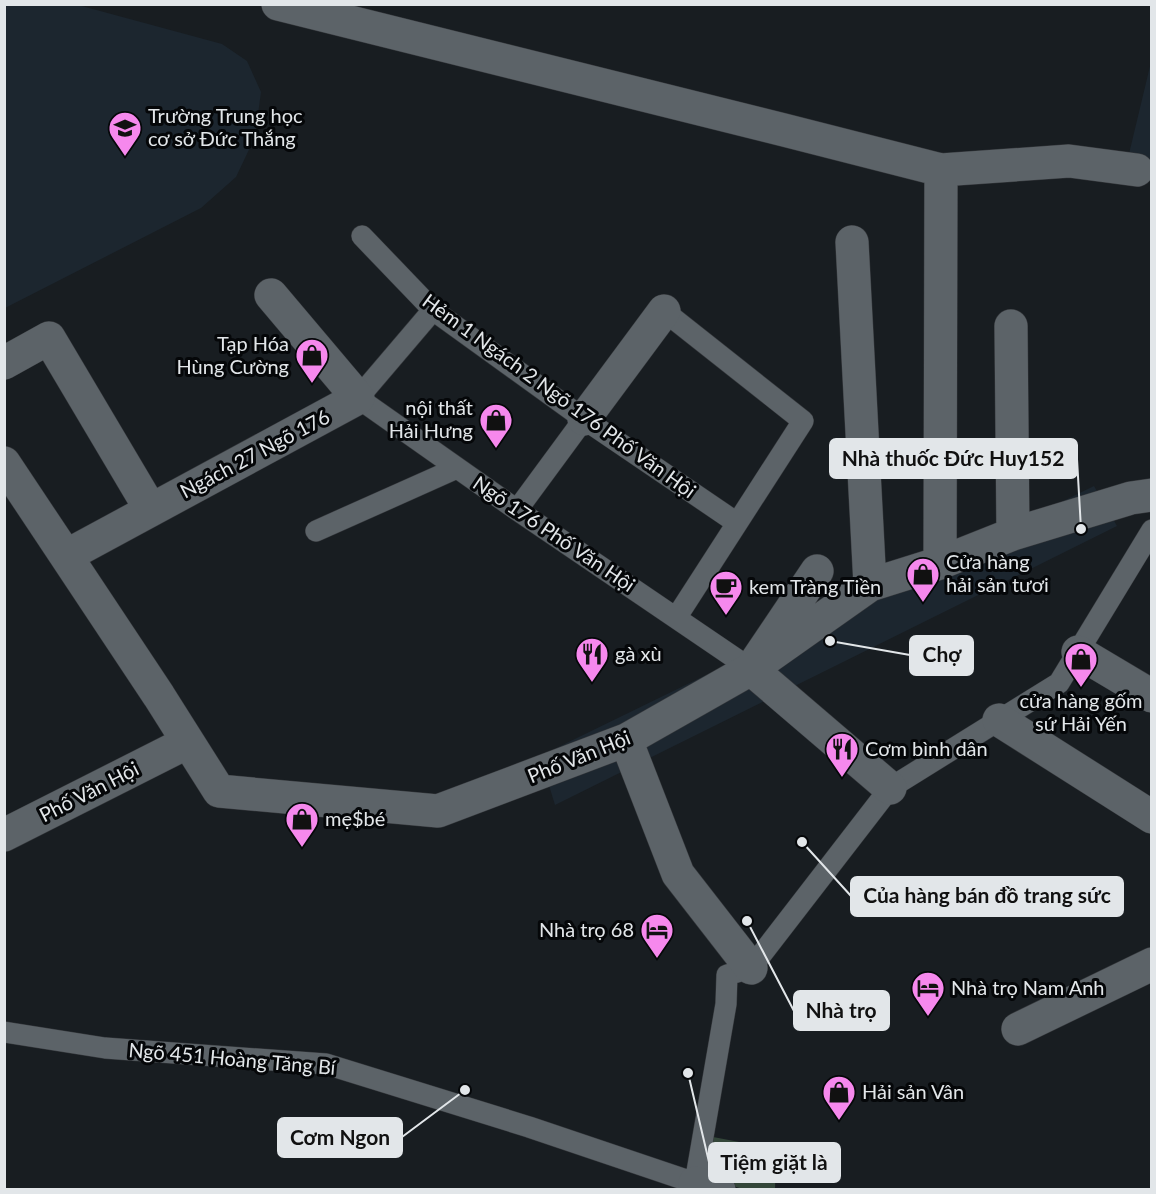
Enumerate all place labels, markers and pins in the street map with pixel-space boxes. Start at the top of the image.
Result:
place label: Trường Trung học cơ sở Đức Thắng [148,103,303,150]
school or university icon: Trường Trung học cơ sở Đức Thắng [107,110,143,157]
place label: Tạp Hóa Hùng Cường [177,331,289,378]
shop icon: Tạp Hóa Hùng Cường [294,337,330,384]
place label: nội thất Hải Hưng [389,395,473,442]
shop icon: nội thất Hải Hưng [478,402,514,449]
callout: Nhà thuốc Đức Huy152 [830,439,1077,478]
place label: Cửa hàng hải sản tươi [946,549,1049,596]
shop icon: Cửa hàng hải sản tươi [905,556,941,603]
cafe icon: kem Tràng Tiền [708,569,744,616]
place label: kem Tràng Tiền [749,574,881,598]
restaurant icon: gà xù [574,636,610,683]
callout: Chợ [910,636,973,675]
place label: gà xù [615,641,662,665]
shop icon: cửa hàng gốm sứ Hải Yến [1063,641,1099,688]
place label: cửa hàng gốm sứ Hải Yến [1019,688,1143,735]
restaurant icon: Cơm bình dân [824,731,860,778]
place label: Cơm bình dân [865,736,988,760]
shop icon: mẹ$bé [284,801,320,848]
place label: mẹ$bé [325,806,385,830]
callout: Của hàng bán đồ trang sức [851,877,1123,916]
hotel icon: Nhà trọ 68 [639,912,675,959]
place label: Nhà trọ 68 [539,917,634,941]
hotel icon: Nhà trọ Nam Anh [910,970,946,1017]
place label: Nhà trọ Nam Anh [951,975,1104,999]
callout: Nhà trọ [794,991,889,1030]
shop icon: Hải sản Vân [821,1074,857,1121]
place label: Hải sản Vân [862,1079,964,1103]
callout: Cơm Ngon [278,1118,402,1157]
callout: Tiệm giặt là [709,1143,840,1182]

